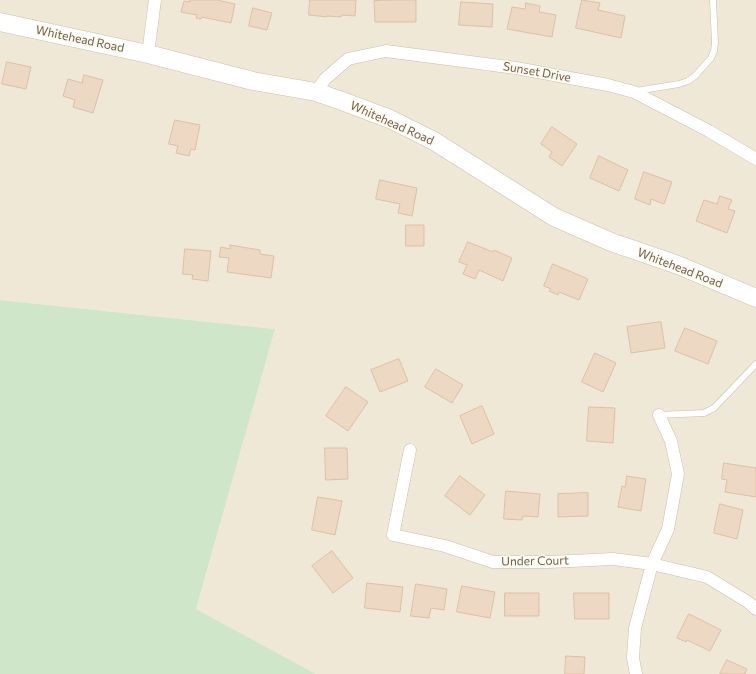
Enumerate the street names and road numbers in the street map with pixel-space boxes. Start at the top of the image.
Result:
street label: Whitehead Road [34,23,126,55]
street label: Sunset Drive [502,59,572,85]
street label: Whitehead Road [348,98,436,148]
street label: Whitehead Road [635,245,725,291]
street label: Under Court [501,553,569,569]

